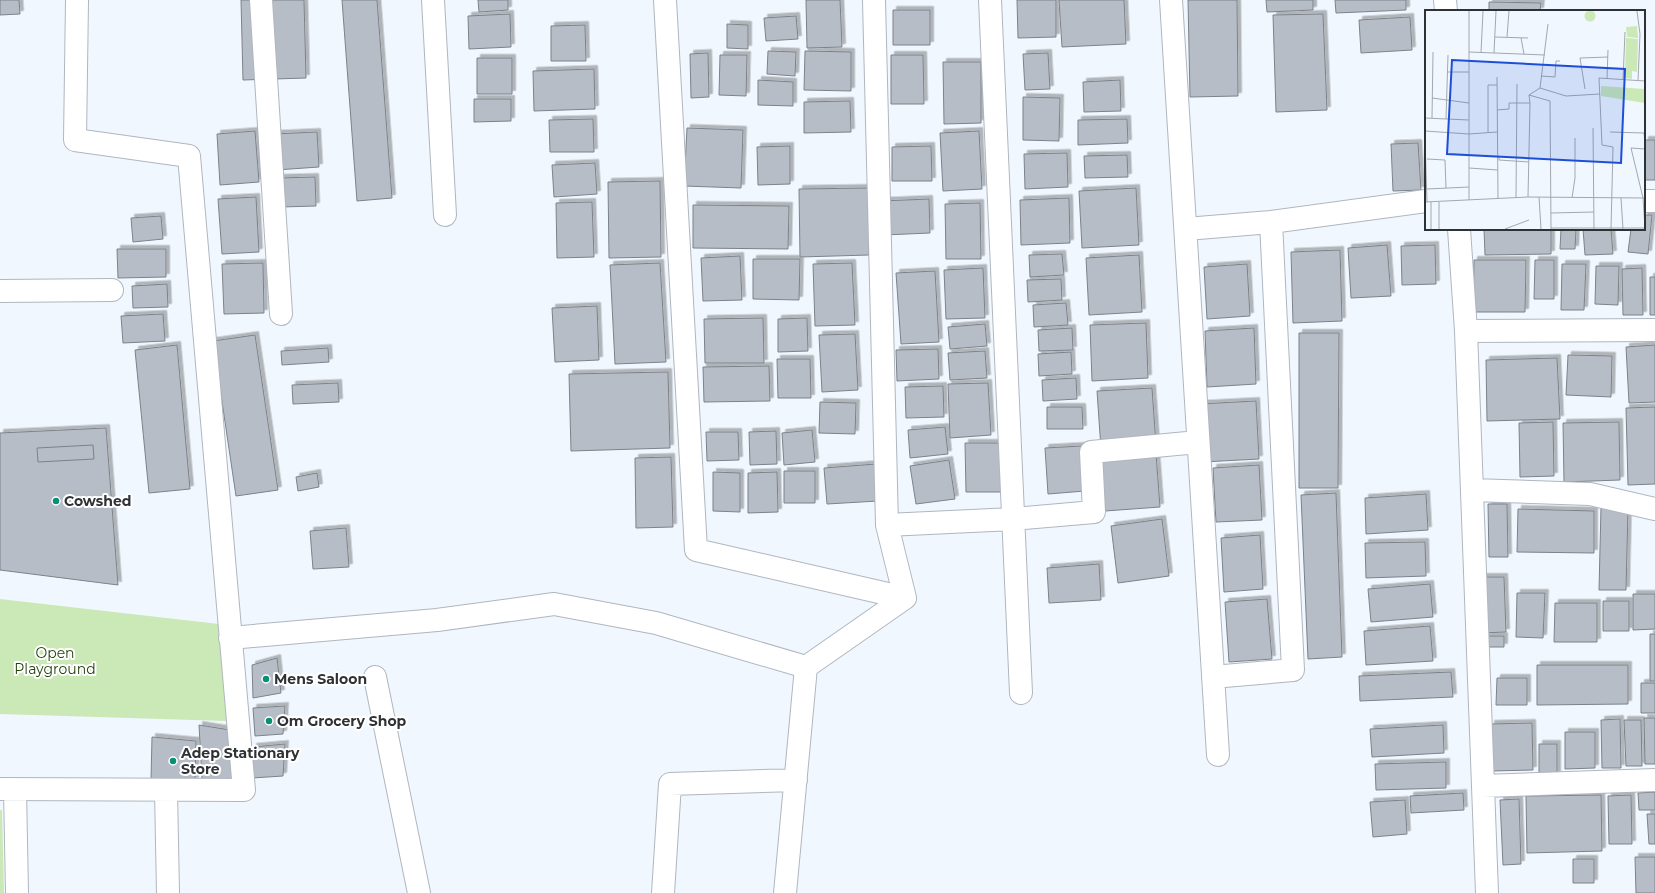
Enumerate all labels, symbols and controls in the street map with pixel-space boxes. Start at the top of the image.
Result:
inset map [1425,10,1645,230]
place label: Cowshed [64,492,132,510]
marker: Cowshed [51,496,61,506]
park label: Open Playground [14,644,96,678]
place label: Mens Saloon [274,670,367,688]
marker: Mens Saloon [261,674,271,684]
place label: Om Grocery Shop [277,712,407,730]
marker: Om Grocery Shop [264,716,274,726]
place label: Adep Stationary Store [180,744,300,778]
marker: Adep Stationary Store [168,756,178,766]

